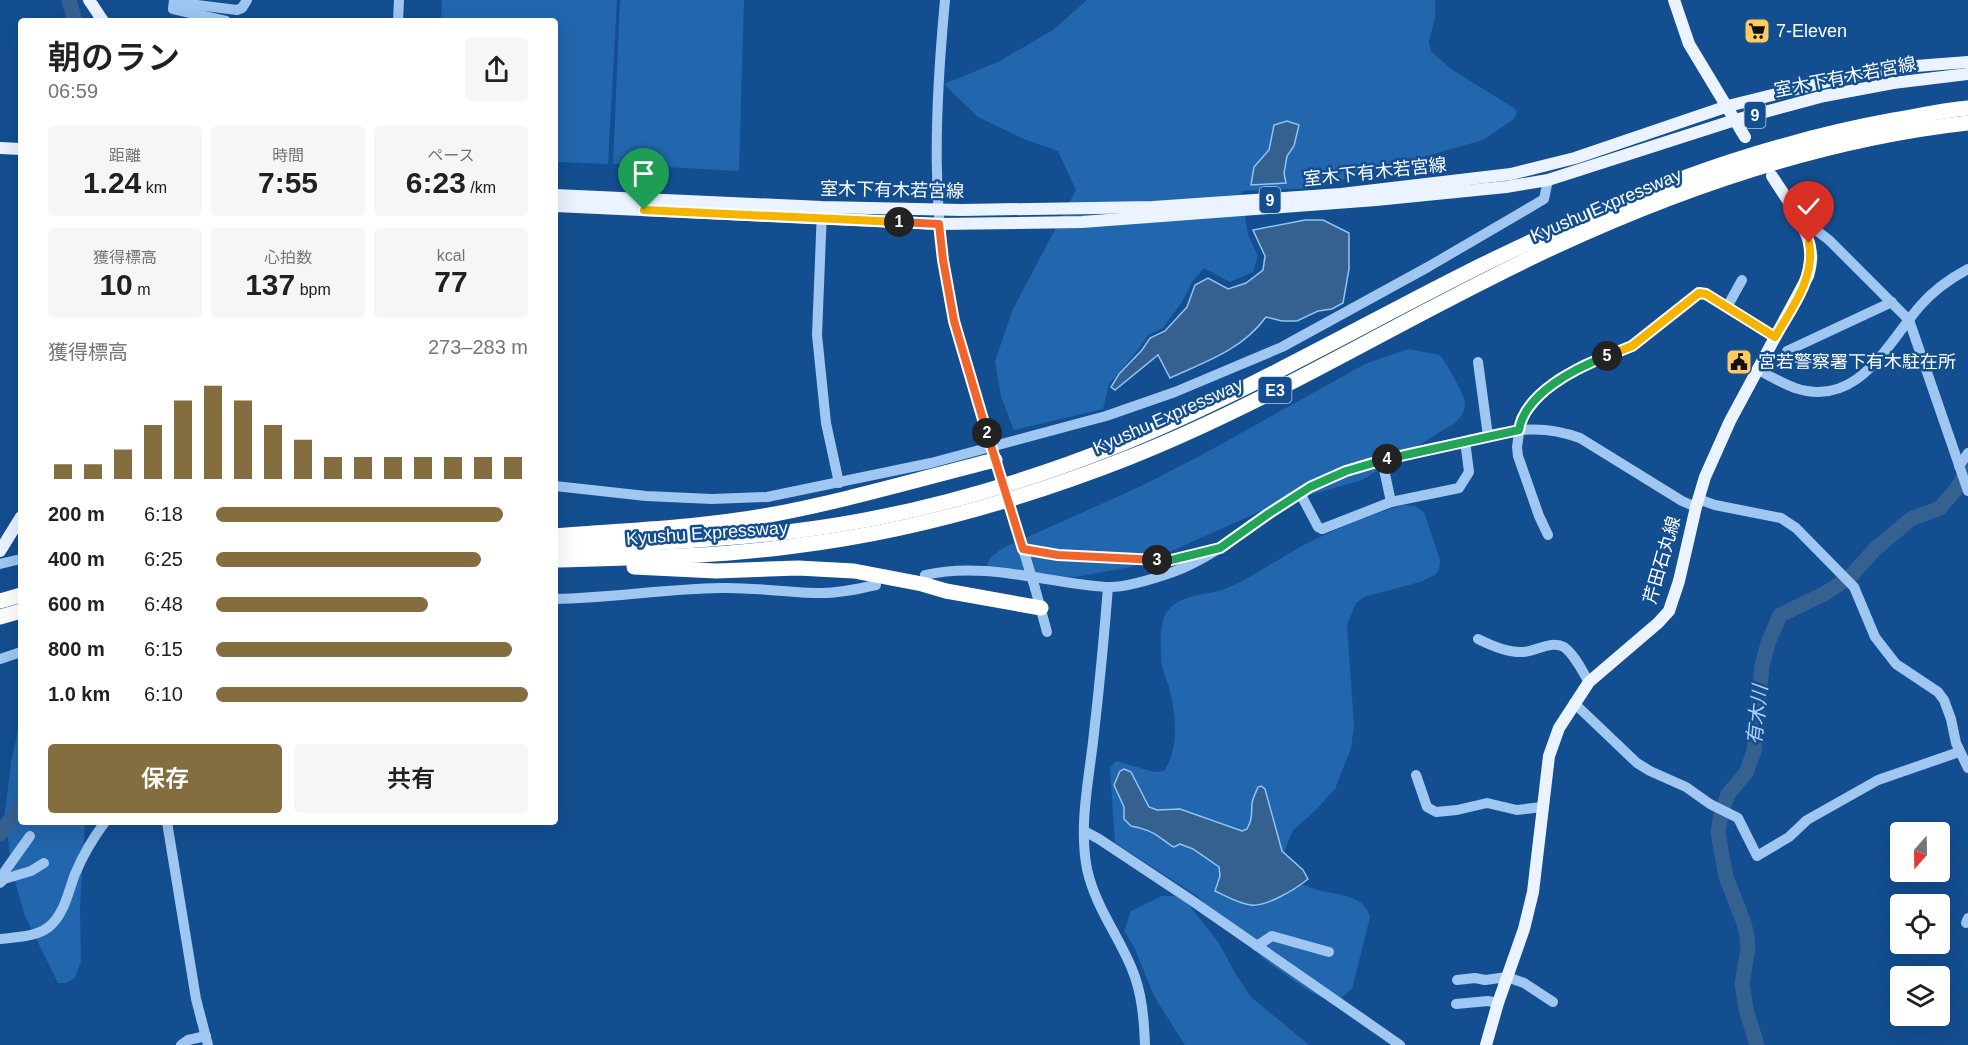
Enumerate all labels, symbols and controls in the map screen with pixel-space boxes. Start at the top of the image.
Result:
supermarket icon: 7-Eleven [1742,16,1772,46]
place label: 7-Eleven [1776,21,1847,41]
button: share [465,38,528,101]
text: 朝のラン [48,39,180,76]
street label: 室木下有木若宮線 [1772,53,1918,101]
text: 06:59 [48,80,98,102]
road number: 9 [1744,102,1766,128]
text: 距離 [109,147,141,164]
text: 時間 [272,147,304,164]
text: ペース [427,147,475,164]
pin [618,148,669,210]
street label: 室木下有木若宮線 [1302,155,1448,189]
icon: arrive [627,157,660,190]
street label: Kyushu Expressway [1527,164,1685,246]
text: 1.24 [83,166,141,199]
text: 7:55 [258,166,318,199]
text: 6:23 [406,166,466,199]
text: km [141,179,167,196]
text: /km [466,179,496,196]
street label: 室木下有木若宮線 [820,179,964,201]
pin [1783,181,1834,243]
road number: 9 [1260,187,1280,213]
icon: check [1792,190,1825,223]
pin: 1 [884,207,914,237]
text: 1 [895,213,903,230]
text: kcal [437,247,465,264]
text: 獲得標高 [93,249,157,266]
text: 心拍数 [264,249,312,266]
text: 77 [434,265,468,298]
text: 10 [99,268,133,301]
text: 137 [245,268,295,301]
text: m [133,281,151,298]
text: bpm [295,281,331,298]
text: 273–283 m [428,336,528,358]
text: 獲得標高 [48,341,128,363]
pin: 5 [1592,341,1622,371]
text: 5 [1603,347,1611,364]
public building icon: 宮若警察署下有木駐在所 [1724,347,1754,377]
place label: 宮若警察署下有木駐在所 [1758,352,1956,372]
street label: Kyushu Expressway [1090,374,1246,458]
road number: E3 [1258,377,1292,403]
pin: 2 [972,418,1002,448]
text: 2 [983,424,991,441]
pin: 4 [1372,444,1402,474]
text: 4 [1383,450,1391,467]
text: 200 m [48,503,105,525]
text: 6:18 [144,503,183,525]
street label: 芹田石丸線 [1640,514,1684,606]
street label: Kyushu Expressway [625,517,789,549]
pin: 3 [1142,545,1172,575]
text: 400 m [48,548,105,570]
text: 6:25 [144,548,183,570]
text: 3 [1153,551,1161,568]
text: 600 m [48,593,105,615]
text: 6:48 [144,593,183,615]
text: 800 m [48,638,105,660]
text: 6:15 [144,638,183,660]
water label: 有木川 [1743,682,1771,746]
text: 1.0 km [48,683,110,705]
text: 6:10 [144,683,183,705]
button: 保存 [48,744,282,813]
button: 共有 [294,744,528,813]
north arrow [1890,822,1950,882]
map controls [1890,822,1950,1026]
button: locate [1890,894,1950,954]
button: layers [1890,966,1950,1026]

